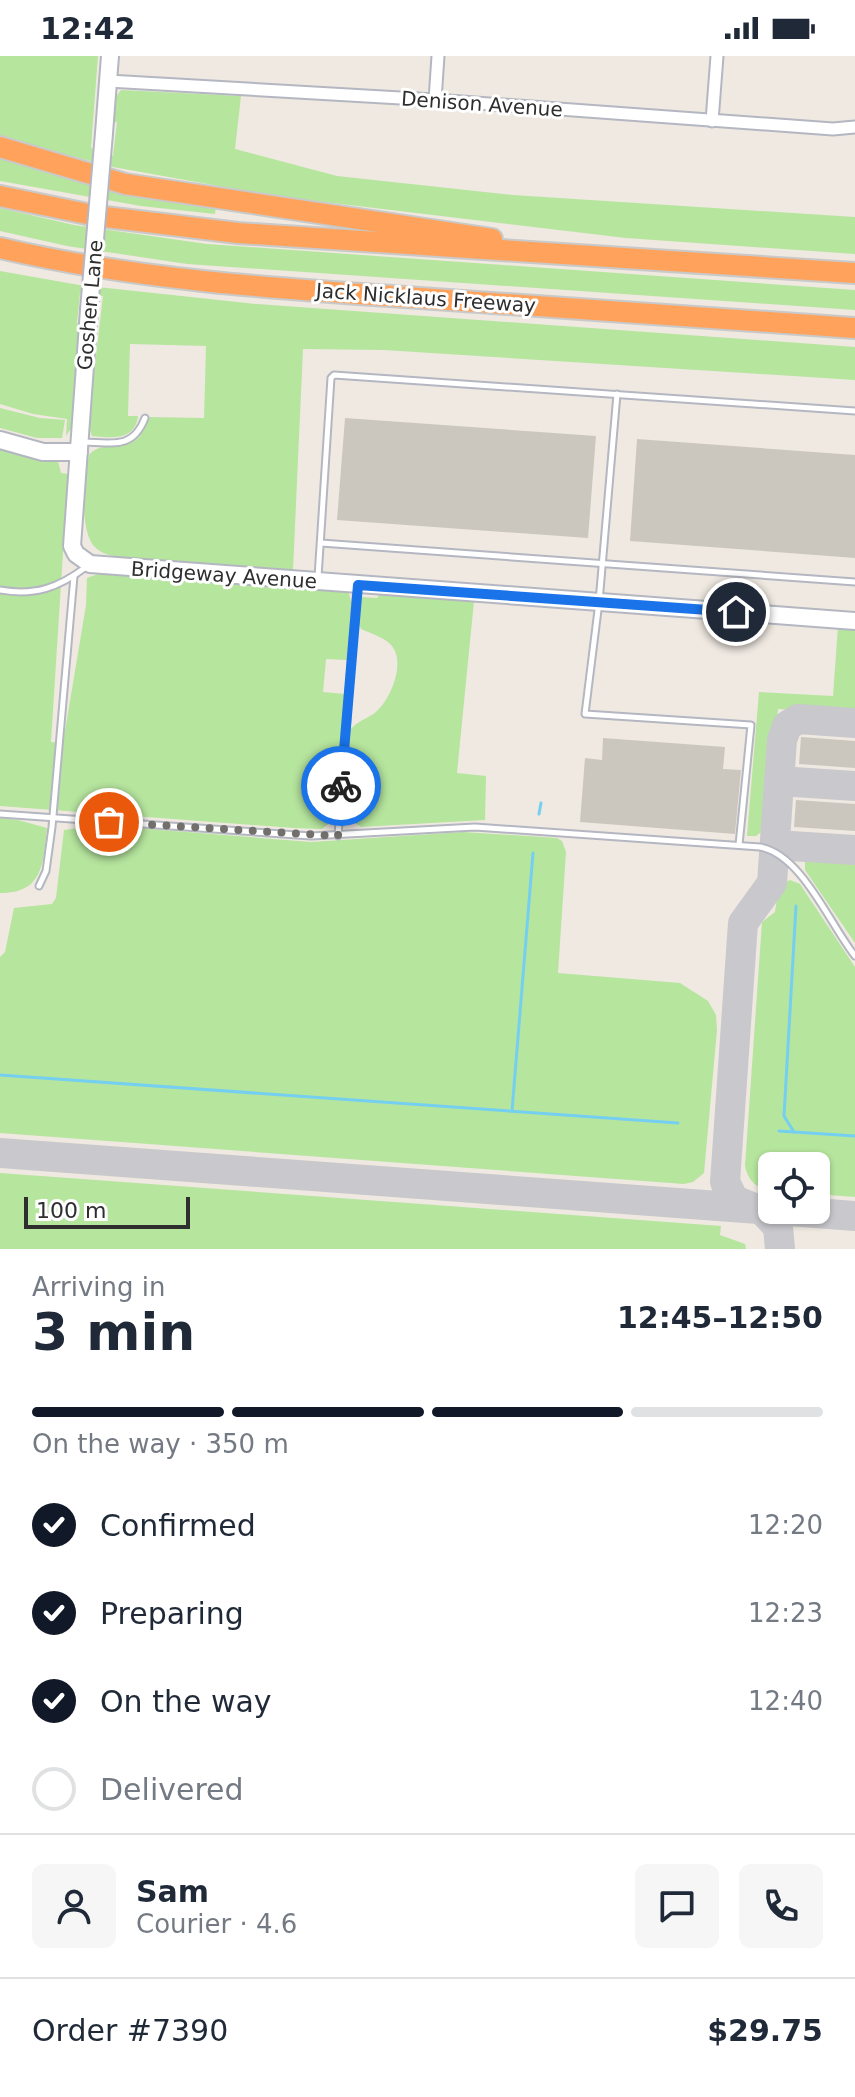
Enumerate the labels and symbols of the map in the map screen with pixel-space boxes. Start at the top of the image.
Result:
street label: Denison Avenue [400,86,564,122]
street label: Goshen Lane [72,239,108,371]
street label: Jack Nicklaus Freeway [313,278,537,318]
street label: Bridgeway Avenue [130,557,318,593]
pin [702,578,770,646]
courier [301,746,381,826]
pin [75,788,143,856]
scale bar [24,1193,190,1229]

